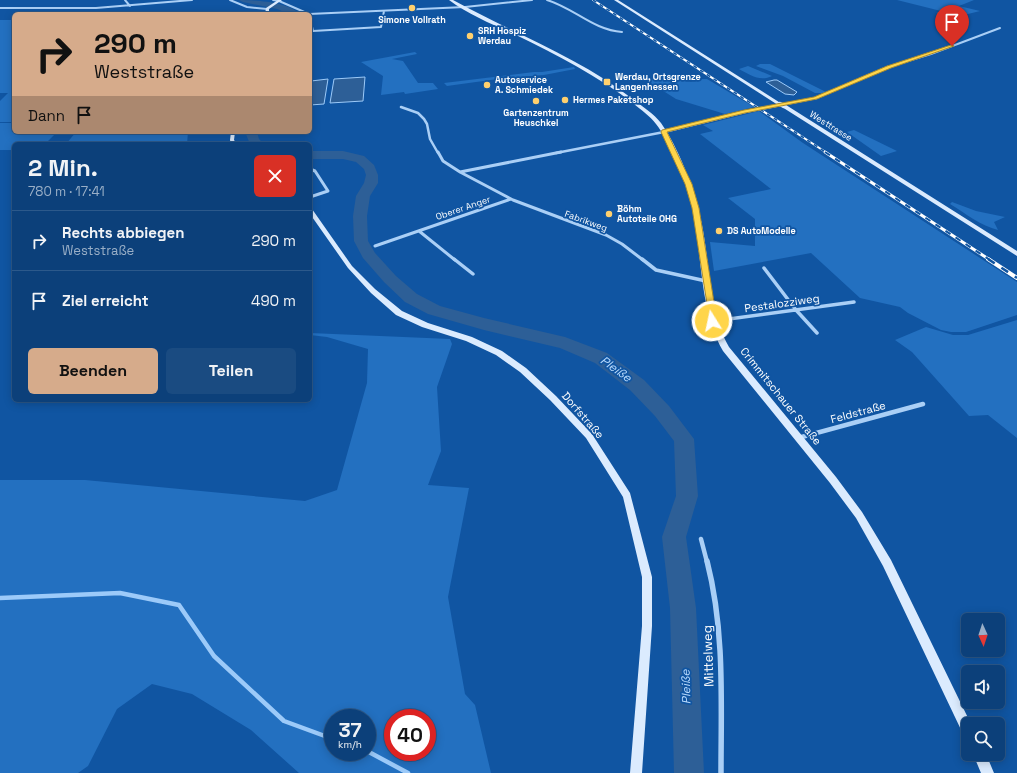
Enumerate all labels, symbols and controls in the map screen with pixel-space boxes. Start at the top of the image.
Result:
marker: Simone Vollrath [407,3,417,13]
pin [935,5,969,46]
icon: arrive [941,11,963,33]
place label: Simone Vollrath [378,14,446,26]
text: 290 m [94,25,177,61]
place label: SRH Hospiz Werdau [478,25,527,47]
icon: right [28,28,80,80]
marker: SRH Hospiz Werdau [465,31,475,41]
text: Weststraße [94,60,194,83]
place label: Werdau, Ortsgrenze Langenhessen [615,71,701,93]
place label: Autoservice A. Schmiedek [495,74,553,96]
marker: Werdau, Ortsgrenze Langenhessen [602,77,612,87]
marker: Autoservice A. Schmiedek [482,80,492,90]
place label: Hermes Paketshop [573,94,654,106]
marker: Hermes Paketshop [560,95,570,105]
marker: Gartenzentrum Heuschkel [531,96,541,106]
icon: arrive [73,104,95,126]
text: Dann [28,106,65,125]
place label: Gartenzentrum Heuschkel [503,107,569,129]
street label: Westtrasse [807,108,855,144]
text: 2 Min. [28,152,98,183]
button: close [254,155,296,197]
text: 780 m · 17:41 [28,183,105,200]
street label: Oberer Anger [434,193,492,223]
place label: Böhm Autoteile OHG [617,203,677,225]
street label: Fabrikweg [563,208,609,234]
marker: Böhm Autoteile OHG [604,209,614,219]
text: Rechts abbiegen [62,223,184,242]
place label: DS AutoModelle [727,225,796,237]
marker: DS AutoModelle [714,226,724,236]
icon: right [28,230,50,252]
text: 290 m [251,231,296,250]
text: Weststraße [62,242,134,259]
icon: arrive [28,290,50,312]
text: Ziel erreicht [62,291,149,310]
text: 490 m [251,291,296,310]
street label: Pestalozziweg [744,291,820,315]
position arrow [691,300,733,342]
street label: Crimmitschauer Straße [737,344,825,448]
button: Beenden [28,348,158,394]
button: Teilen [166,348,296,394]
water label: Pleiße [597,352,636,386]
street label: Dorfstraße [559,389,607,441]
street label: Feldstraße [829,398,887,426]
north arrow [961,613,1005,657]
map controls [961,613,1005,761]
street label: Mittelweg [698,625,718,687]
button: sound [961,665,1005,709]
water label: Pleiße [677,668,695,705]
speed limit sign: 40 [384,709,436,761]
text: 37 [338,717,362,743]
button: search [961,717,1005,761]
text: km/h [338,738,362,751]

